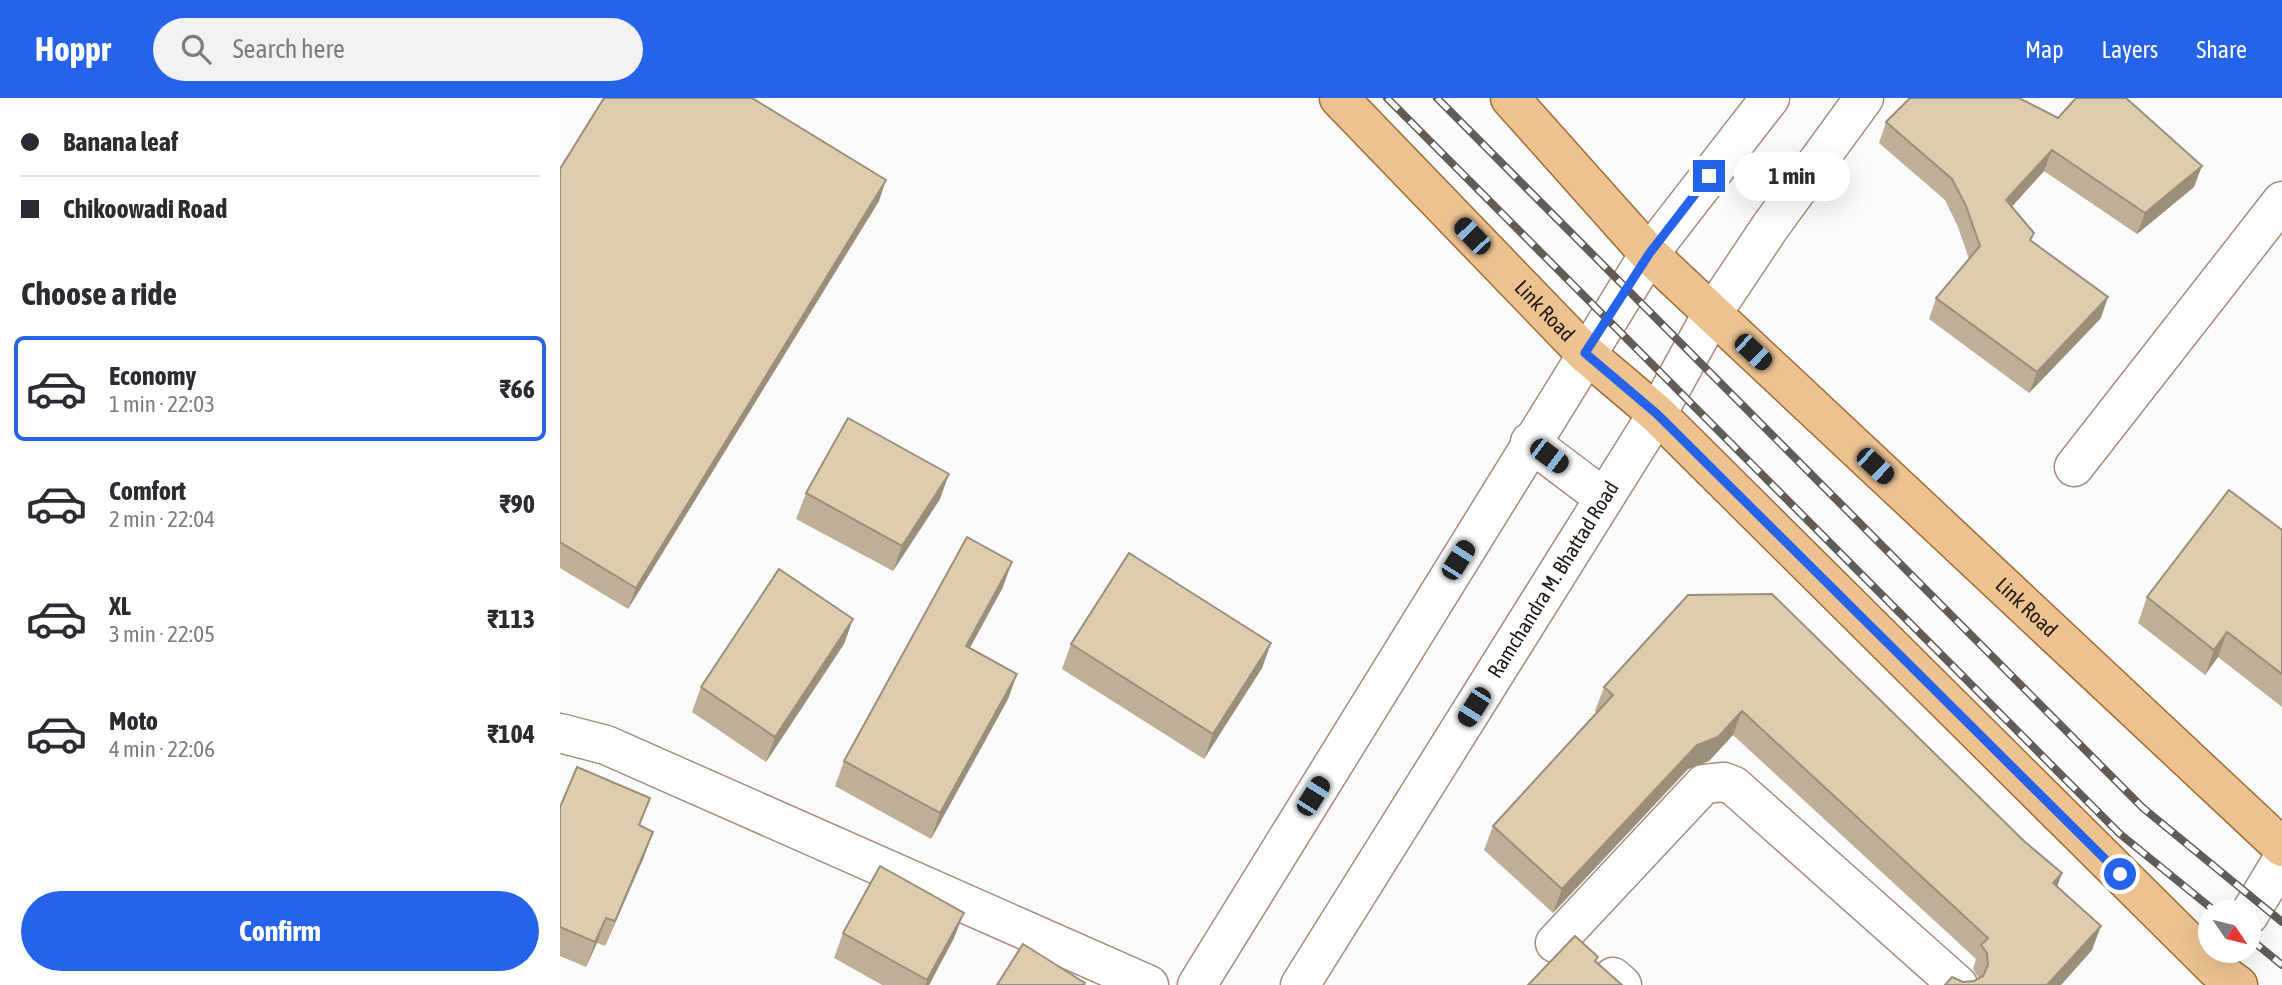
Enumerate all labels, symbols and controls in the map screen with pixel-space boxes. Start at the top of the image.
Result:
search box [153,18,643,81]
text: Hoppr [35,30,111,68]
icon: search [177,30,215,68]
text: Search here [233,34,345,64]
text: Map [2025,36,2064,63]
text: Layers [2102,36,2158,63]
text: Share [2196,36,2247,63]
text: Banana leaf [63,127,178,157]
callout: 1 min [1734,152,1849,200]
route end [1693,160,1725,192]
text: 1 min [1769,163,1815,189]
text: Chikoowadi Road [63,194,227,224]
car [1450,214,1495,258]
text: Choose a ride [21,275,177,312]
street label: Link Road [1510,275,1580,346]
car [1731,330,1776,374]
icon: car [25,357,88,420]
text: Economy [109,361,196,391]
text: ₹66 [499,374,535,404]
text: 1 min · 22:03 [109,391,215,417]
car [1526,435,1573,477]
car [1853,444,1898,488]
icon: car [25,472,88,535]
text: Comfort [109,476,186,506]
street label: Ramchandra M. Bhattad Road [1482,476,1623,682]
text: ₹90 [499,489,535,519]
text: 2 min · 22:04 [109,506,215,532]
car [1438,537,1479,583]
street label: Link Road [1991,572,2063,641]
icon: car [25,587,88,650]
text: XL [109,591,131,621]
text: ₹113 [487,604,535,634]
text: 3 min · 22:05 [109,621,215,647]
car [1454,684,1495,730]
icon: car [25,702,88,765]
text: Moto [109,706,158,736]
text: ₹104 [487,719,535,749]
text: 4 min · 22:06 [109,736,215,762]
car [1293,773,1334,819]
route start [2104,858,2136,890]
button: Confirm [21,891,539,971]
north arrow [2198,900,2261,962]
map controls [2198,900,2261,963]

